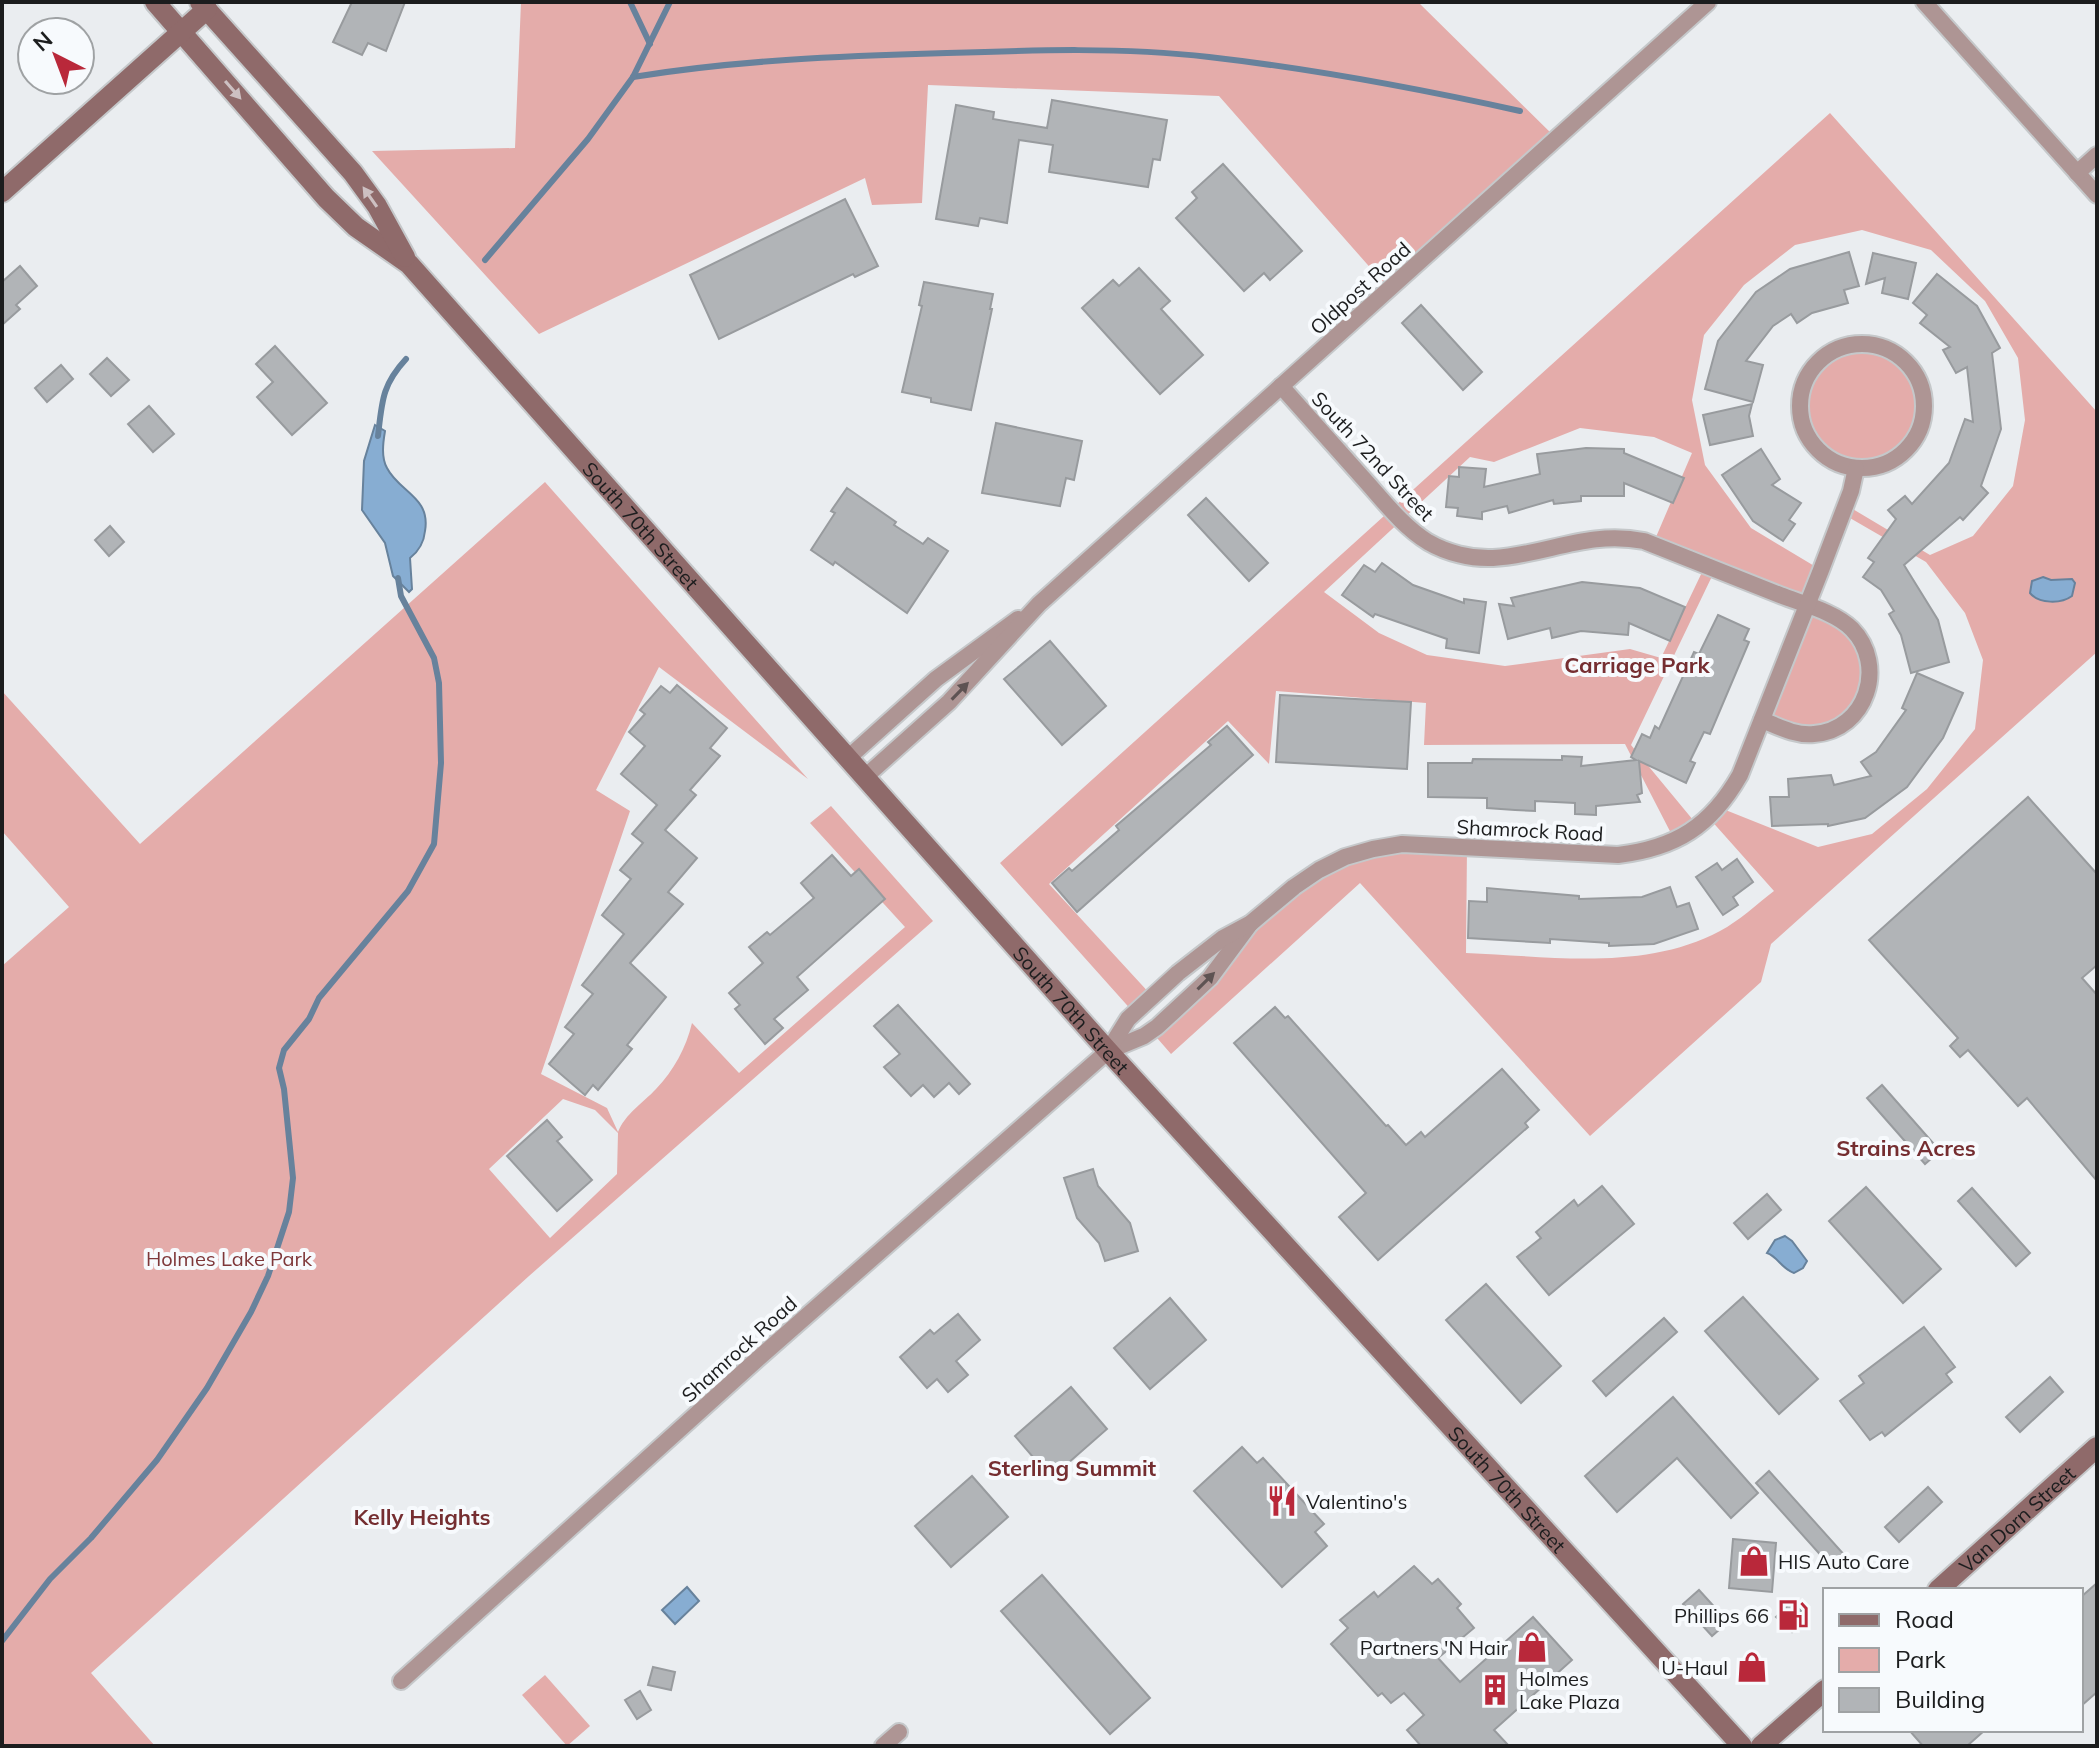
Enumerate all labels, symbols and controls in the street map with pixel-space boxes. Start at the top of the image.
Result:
north arrow [16,16,96,96]
text: N [27,25,58,57]
one-way arrow [224,80,241,100]
one-way arrow [362,186,378,208]
street label: Oldpost Road [1305,236,1415,340]
street label: South 72nd Street [1307,386,1439,526]
street label: South 70th Street [578,456,704,594]
district label: Carriage Park [1564,651,1711,679]
one-way arrow [950,682,968,701]
street label: Shamrock Road [1456,814,1604,846]
street label: South 70th Street [1008,941,1135,1079]
one-way arrow [1196,973,1215,991]
district label: Strains Acres [1836,1134,1976,1162]
park label: Holmes Lake Park [146,1246,313,1271]
street label: Shamrock Road [676,1291,802,1407]
street label: South 70th Street [1444,1421,1572,1558]
district label: Sterling Summit [988,1454,1156,1482]
street label: Van Dorn Street [1954,1460,2080,1578]
restaurant icon: Valentino's [1265,1484,1299,1518]
place label: Valentino's [1306,1489,1407,1514]
district label: Kelly Heights [353,1503,491,1531]
shop icon: HIS Auto Care [1737,1544,1771,1578]
place label: HIS Auto Care [1778,1549,1909,1574]
legend [1823,1588,2083,1732]
fuel station icon: Phillips 66 [1776,1598,1810,1632]
place label: Phillips 66 [1674,1603,1769,1628]
text: Road [1895,1604,1954,1634]
shop icon: Partners 'N Hair [1515,1630,1549,1664]
place label: Partners 'N Hair [1360,1635,1509,1660]
text: Park [1895,1644,1946,1674]
shop icon: U-Haul [1735,1650,1769,1684]
place label: U-Haul [1661,1655,1728,1680]
place label: Holmes Lake Plaza [1519,1666,1620,1714]
building icon: Holmes Lake Plaza [1478,1673,1512,1707]
text: Building [1895,1684,1985,1714]

